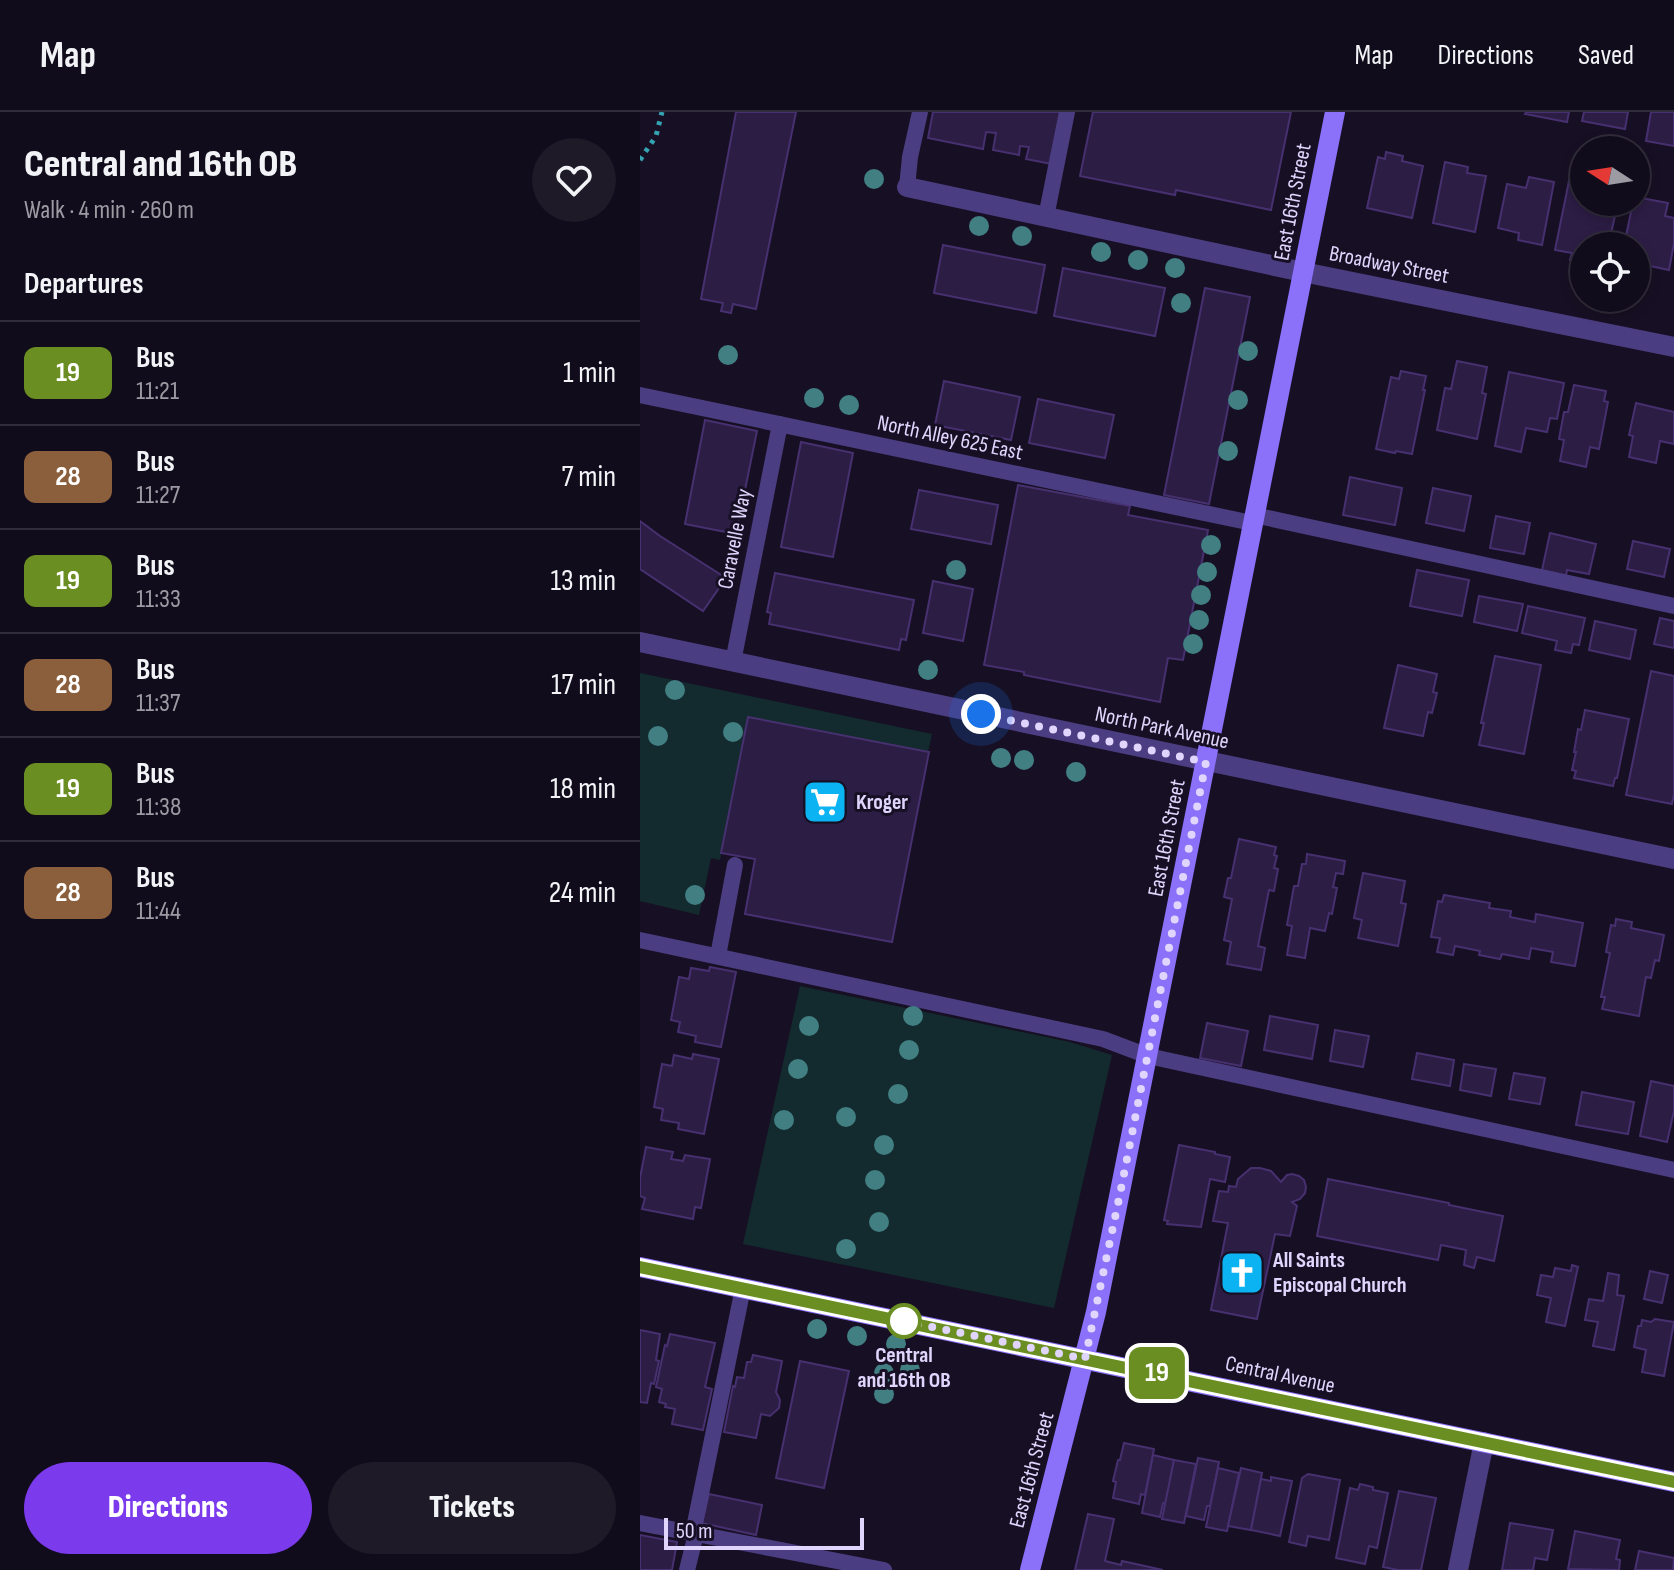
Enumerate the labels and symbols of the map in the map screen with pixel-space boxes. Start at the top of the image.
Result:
north arrow [1570,136,1650,216]
street label: East 16th Street [1268,141,1318,263]
street label: Broadway Street [1327,240,1451,290]
street label: North Alley 625 East [875,409,1026,467]
street label: Caravelle Way [712,486,758,591]
your location [961,694,1001,734]
street label: North Park Avenue [1093,701,1231,755]
street label: East 16th Street [1142,777,1192,899]
supermarket icon: Kroger [801,778,849,826]
place label: Kroger [856,789,908,816]
place label: All Saints Episcopal Church [1272,1247,1407,1299]
church icon: All Saints Episcopal Church [1218,1249,1266,1297]
marker: Central and 16th OB [887,1304,921,1338]
place label: Central and 16th OB [857,1342,951,1394]
line badge: 19 [1121,1347,1193,1399]
street label: Central Avenue [1223,1350,1337,1400]
street label: East 16th Street [1004,1409,1060,1531]
scale bar [664,1514,864,1550]

